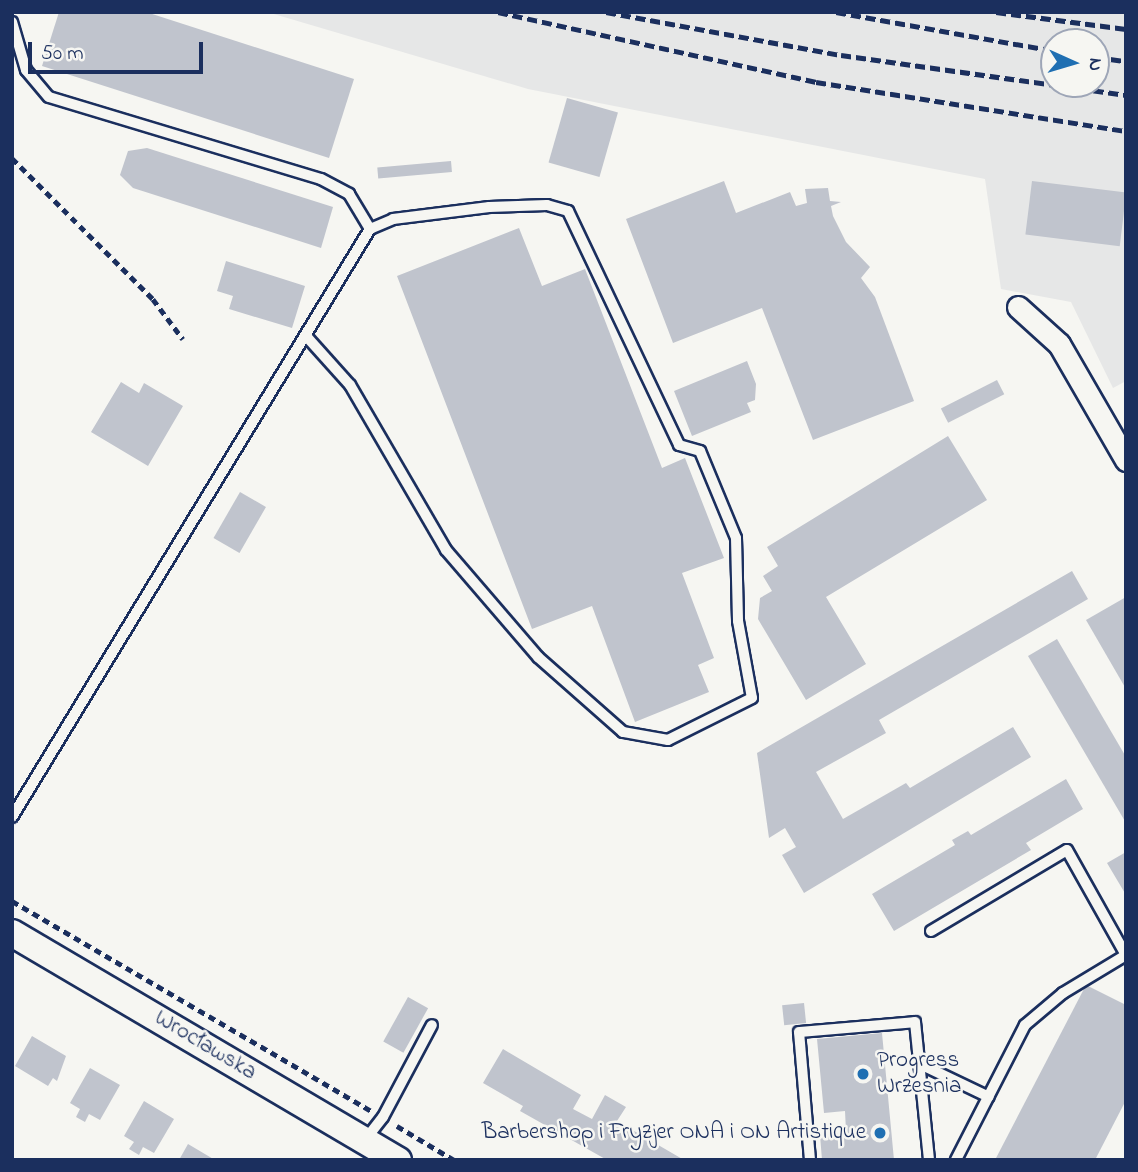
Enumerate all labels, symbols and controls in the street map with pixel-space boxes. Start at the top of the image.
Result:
scale bar [32,28,206,72]
north arrow [1040,28,1110,98]
text: 50 m [41,39,84,69]
text: N [1081,57,1108,72]
street label: Wrocławska [149,1005,261,1087]
place label: Progress Wrzesnia [877,1047,962,1101]
marker: Progress Wrzesnia [855,1066,871,1082]
place label: Barbershop i Fryzjer ONA i ON Artistique [482,1119,866,1147]
marker: Barbershop i Fryzjer ONA i ON Artistique [872,1125,888,1141]

